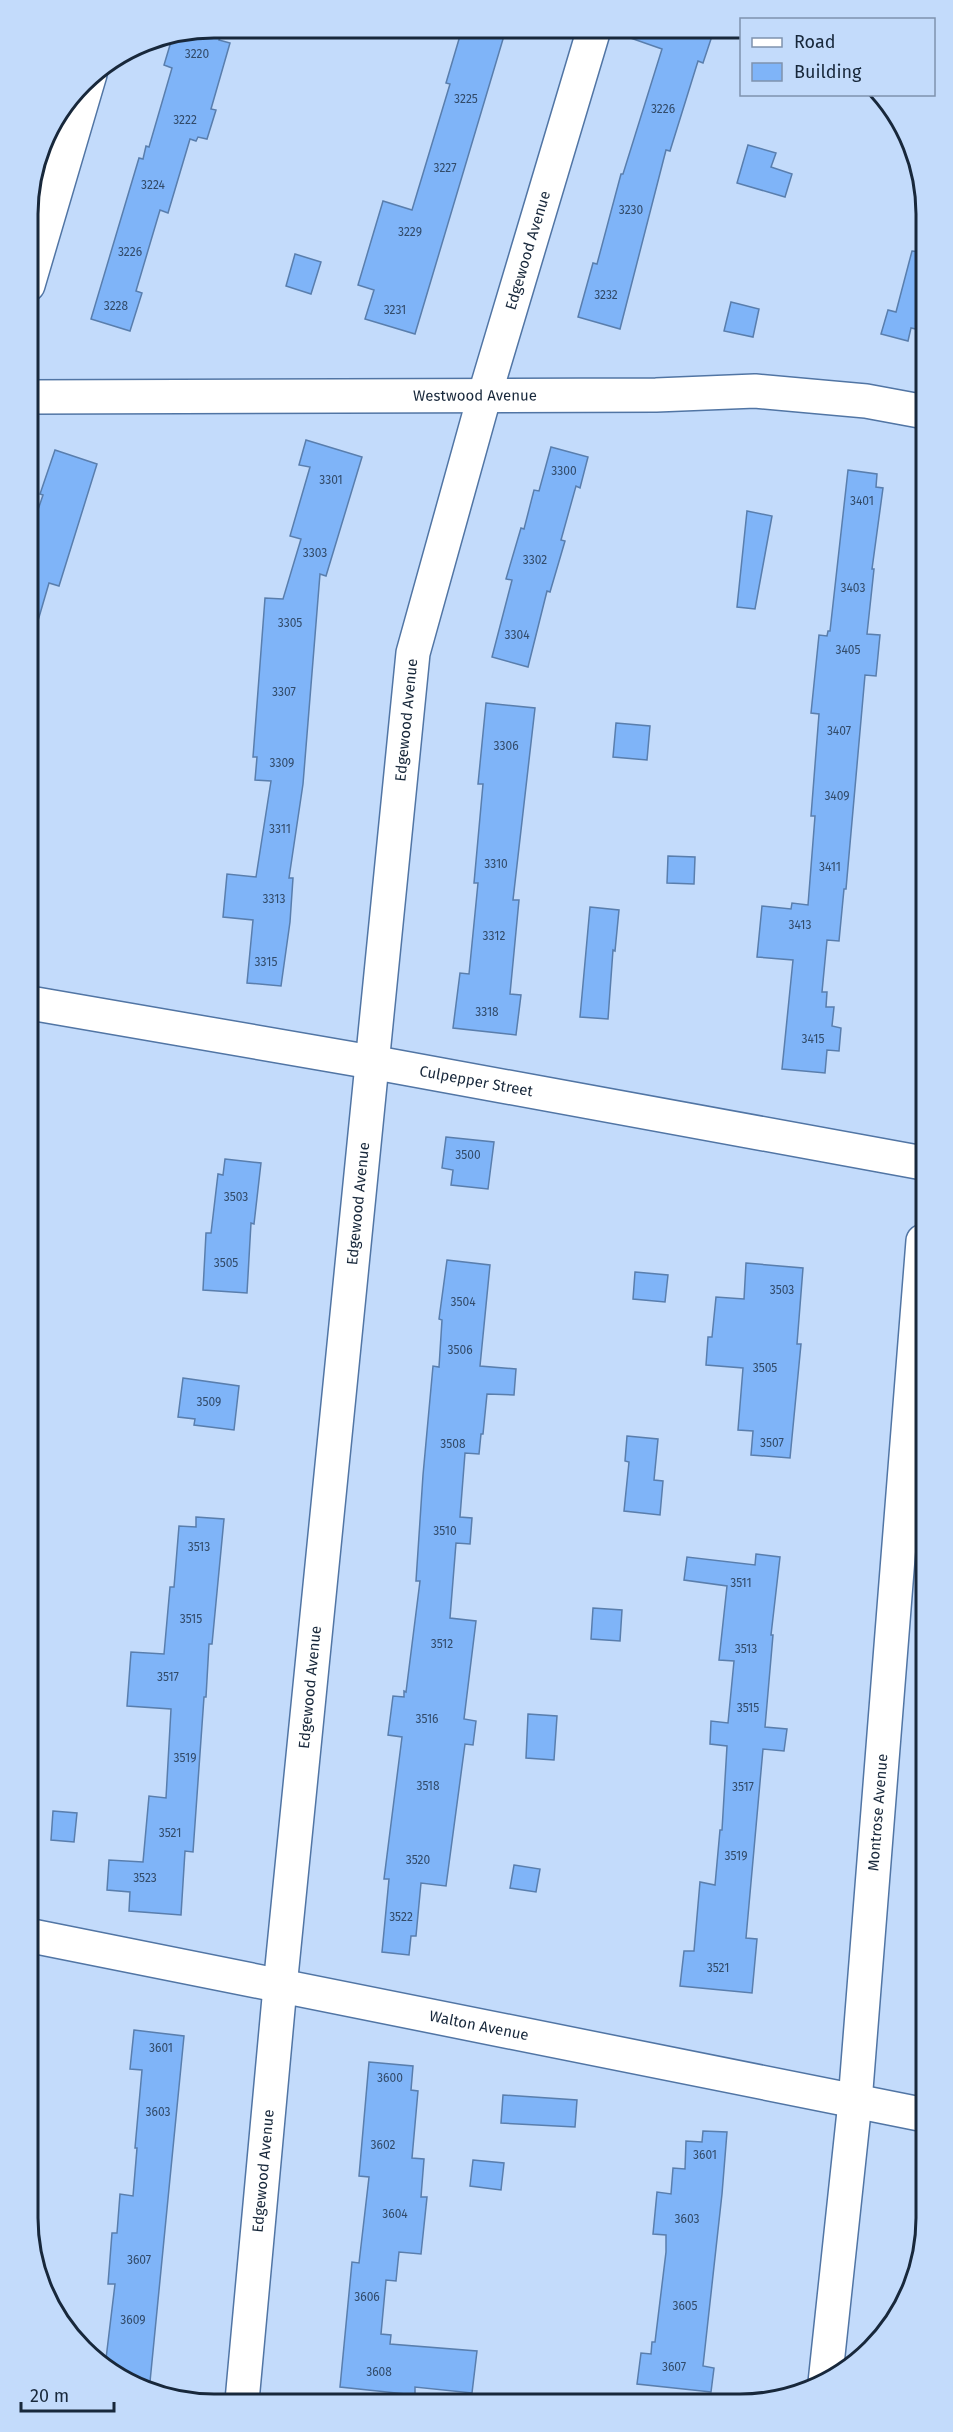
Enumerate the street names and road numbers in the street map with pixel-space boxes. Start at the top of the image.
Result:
street label: Edgewood Avenue [502,189,554,312]
street label: Westwood Avenue [413,386,537,405]
street label: Edgewood Avenue [391,658,421,782]
street label: Culpepper Street [418,1062,535,1101]
street label: Edgewood Avenue [343,1141,373,1266]
street label: Edgewood Avenue [295,1625,325,1750]
street label: Montrose Avenue [864,1753,891,1872]
street label: Walton Avenue [428,2007,530,2044]
street label: Edgewood Avenue [249,2109,278,2233]

